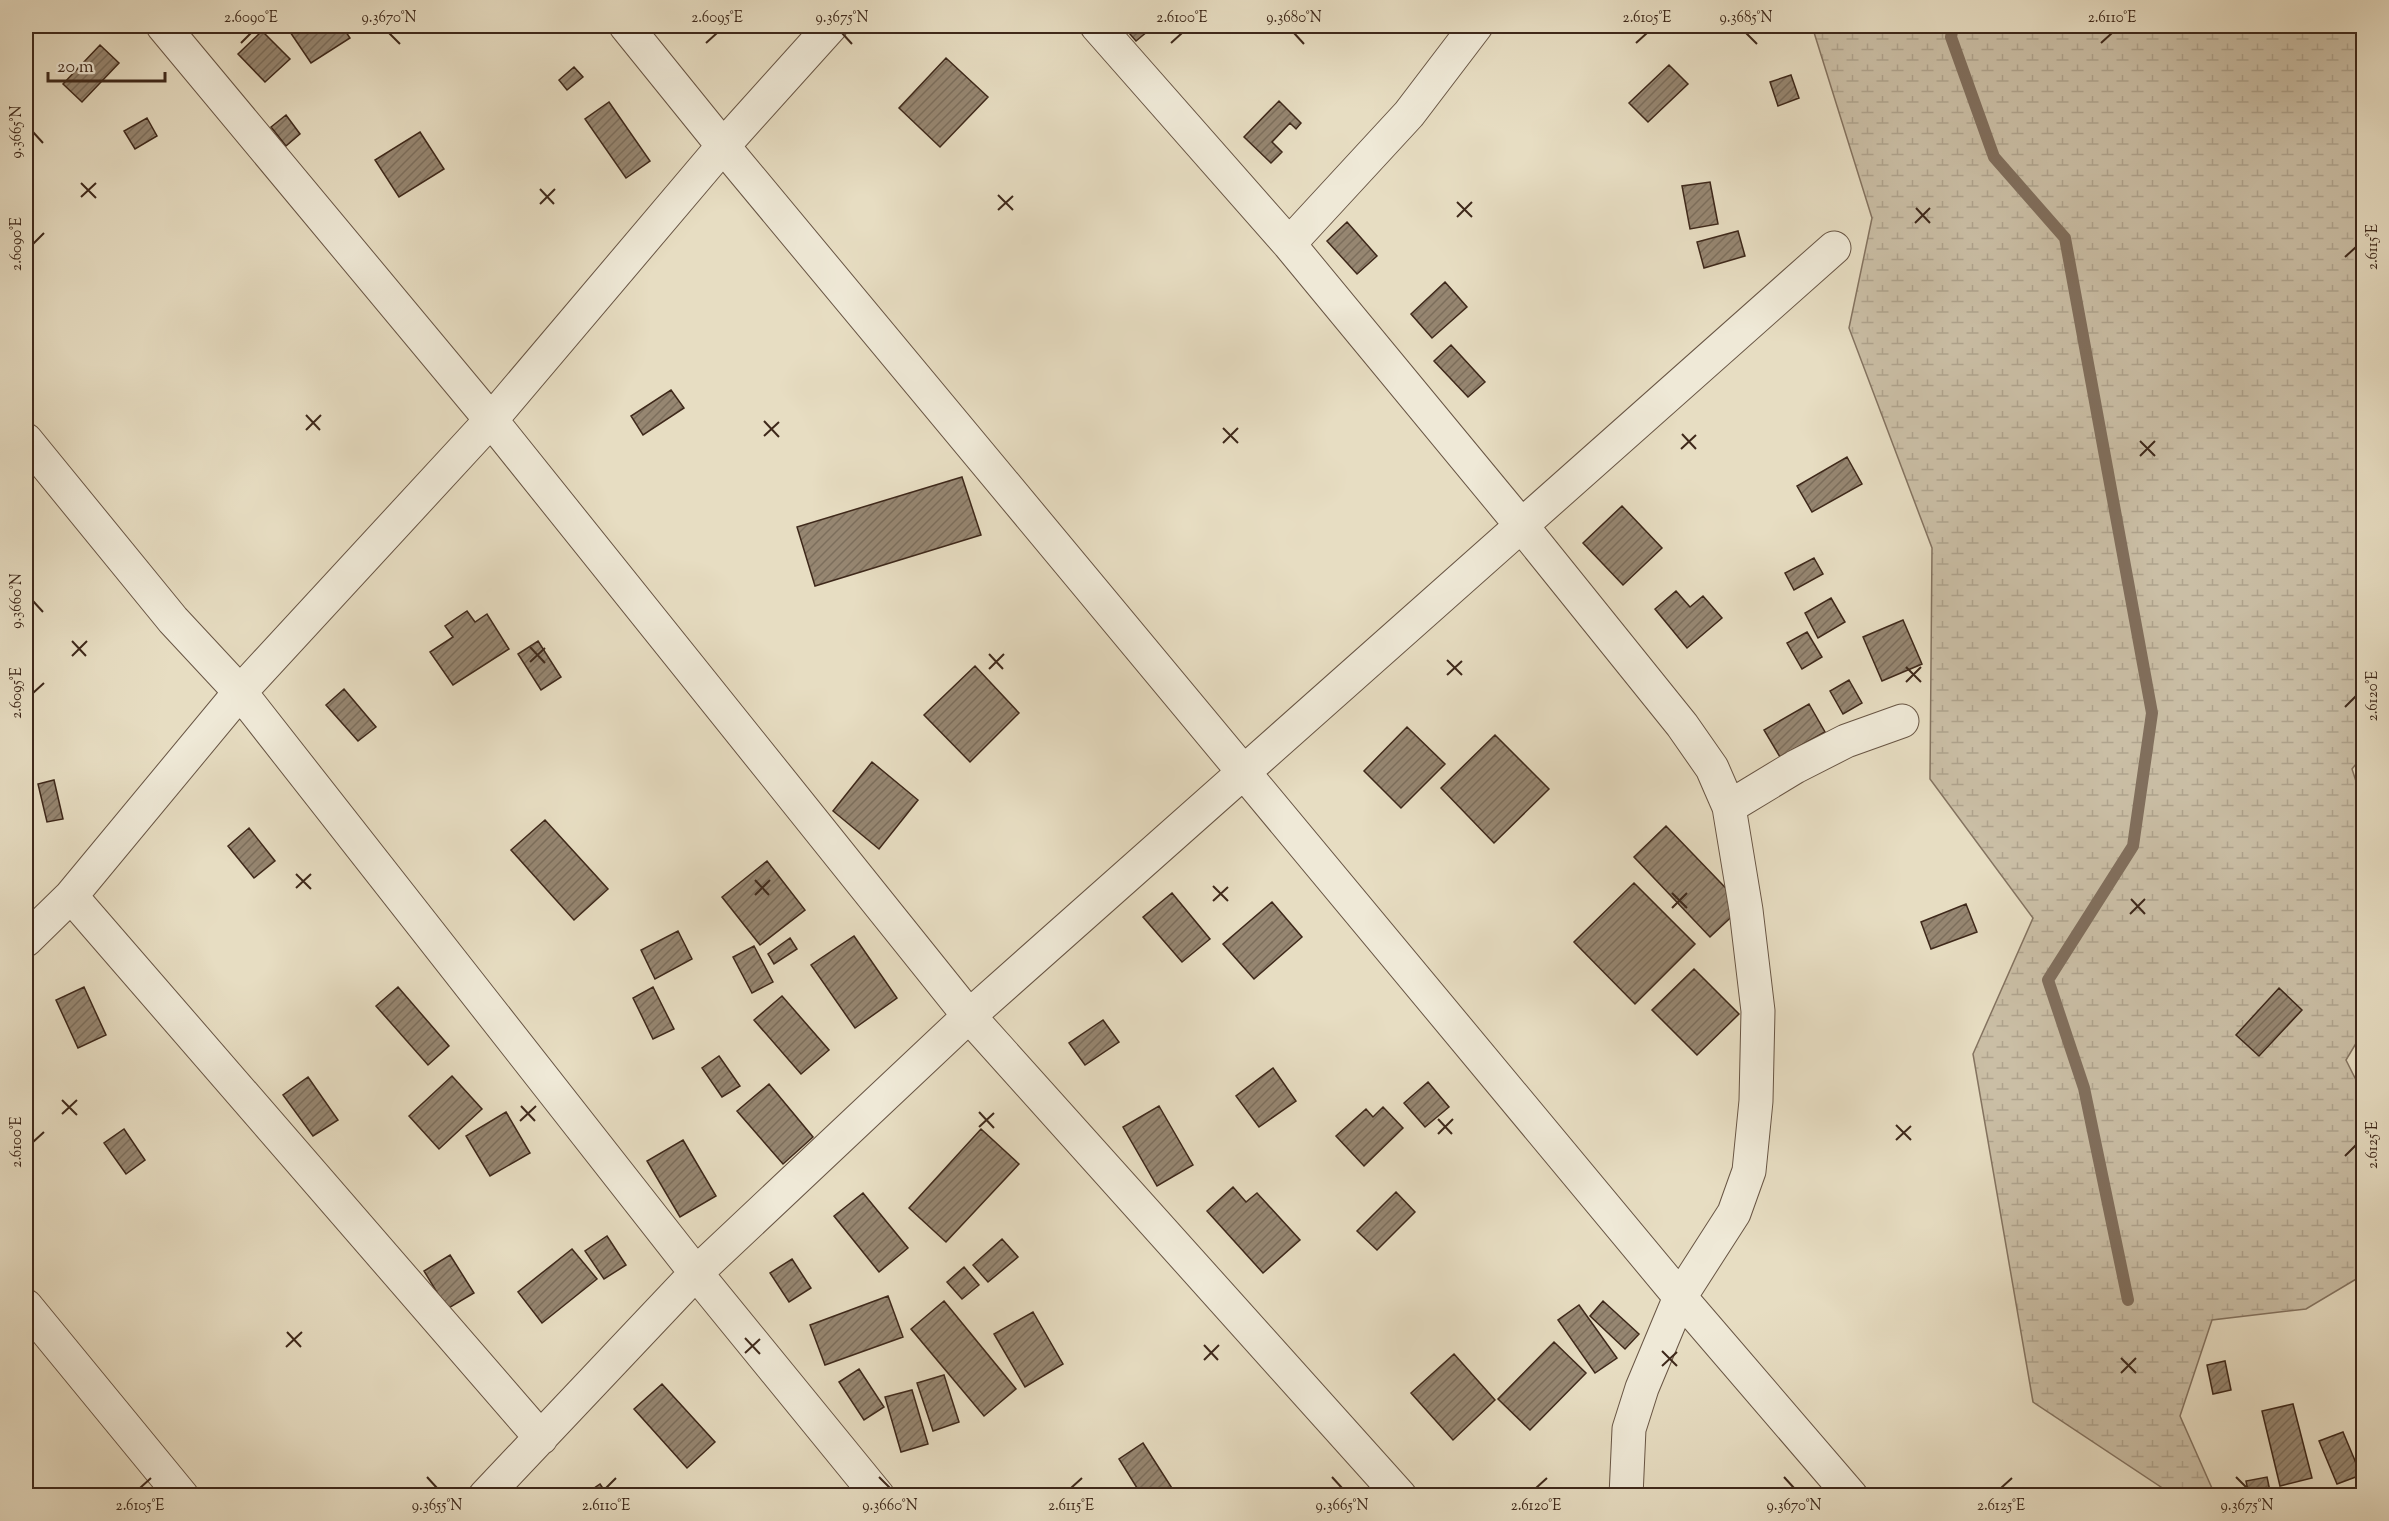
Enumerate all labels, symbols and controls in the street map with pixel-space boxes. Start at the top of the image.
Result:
text: 2.6090°E [224,8,278,29]
text: 9.3670°N [361,8,417,29]
text: 2.6095°E [691,8,743,29]
text: 9.3675°N [816,8,869,29]
text: 2.6100°E [1156,8,1208,29]
text: 9.3680°N [1266,8,1322,29]
text: 2.6105°E [1623,8,1671,29]
text: 9.3685°N [1720,8,1772,29]
text: 2.6110°E [2088,8,2136,29]
scale bar [48,45,165,83]
text: 20 m [57,55,94,81]
text: 9.3665°N [7,106,28,158]
text: 2.6090°E [7,217,28,271]
text: 2.6115°E [2363,224,2384,270]
text: 9.3660°N [7,573,28,629]
text: 2.6095°E [7,667,28,719]
text: 2.6120°E [2363,671,2384,721]
text: 2.6100°E [7,1116,28,1168]
text: 2.6125°E [2363,1121,2384,1169]
text: 2.6105°E [116,1496,164,1517]
text: 9.3655°N [412,1496,462,1517]
text: 2.6110°E [582,1496,630,1517]
text: 9.3660°N [862,1496,918,1517]
text: 2.6115°E [1048,1496,1094,1517]
text: 9.3665°N [1316,1496,1368,1517]
text: 2.6120°E [1511,1496,1561,1517]
text: 9.3670°N [1766,1496,1822,1517]
text: 2.6125°E [1977,1496,2025,1517]
text: 9.3675°N [2221,1496,2274,1517]

